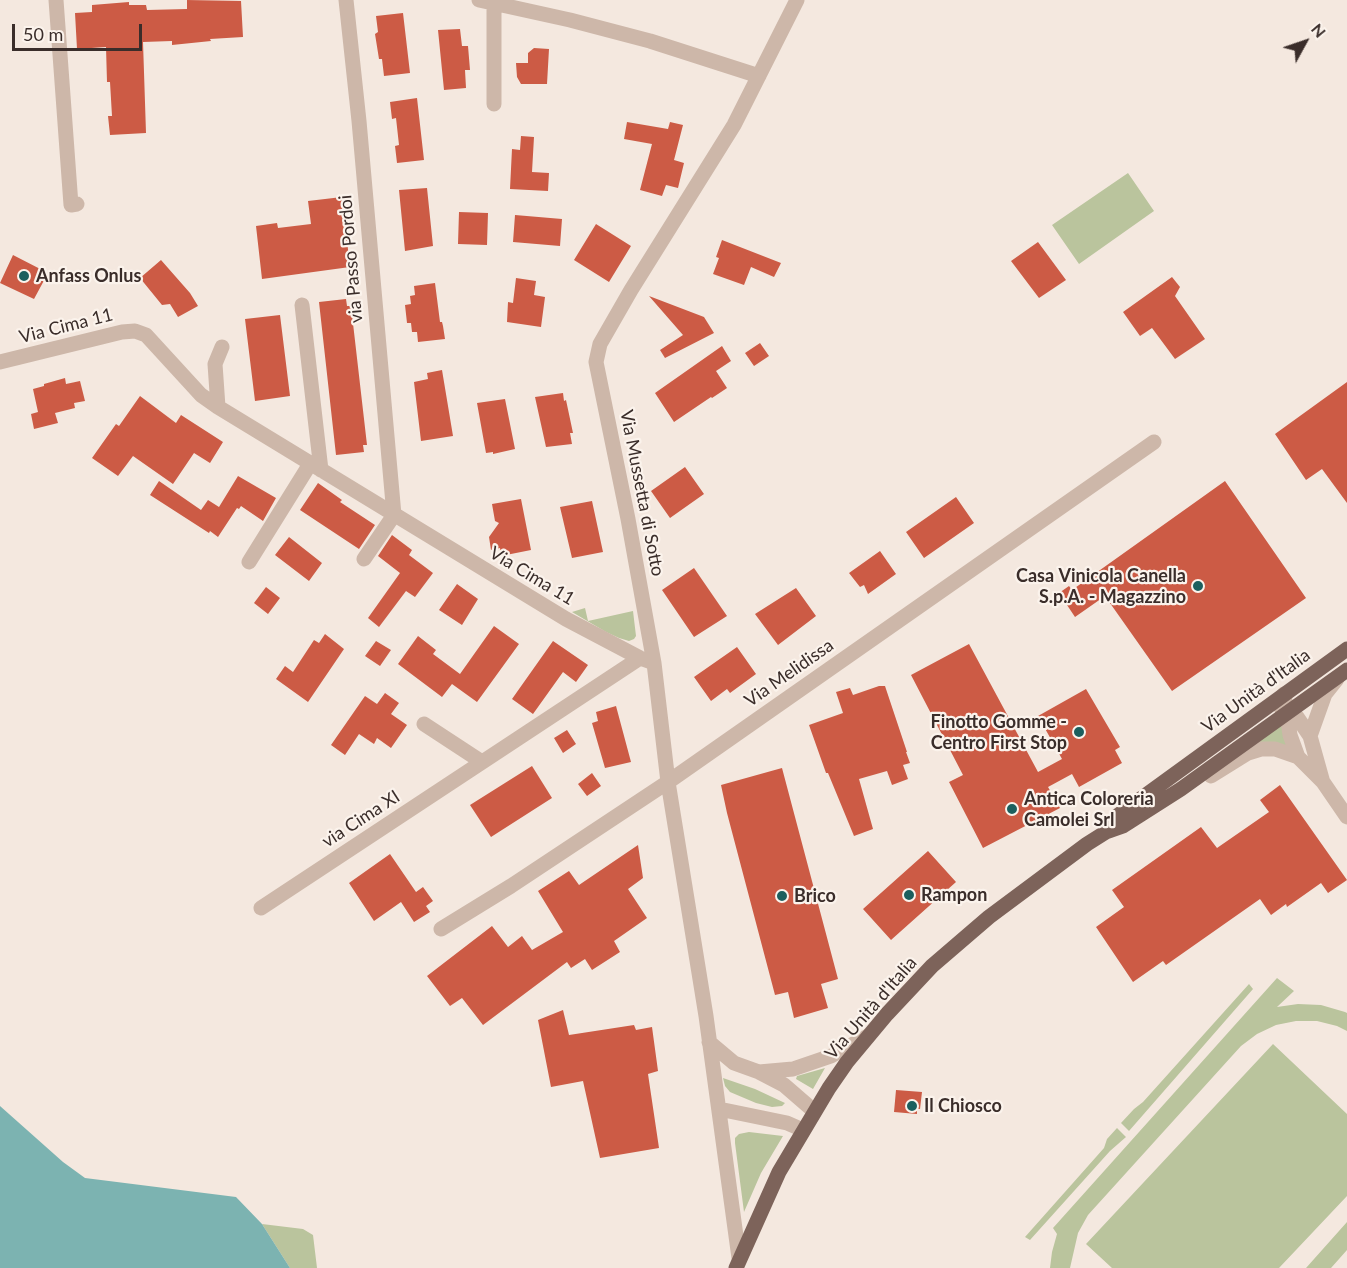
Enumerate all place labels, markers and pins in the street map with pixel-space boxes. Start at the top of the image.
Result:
place label: Anfass Onlus [36,265,141,287]
marker: Anfass Onlus [17,269,31,283]
place label: Casa Vinicola Canella S.p.A. - Magazzino [1016,565,1186,608]
marker: Casa Vinicola Canella S.p.A. - Magazzino [1191,579,1205,593]
place label: Finotto Gomme - Centro First Stop [930,711,1067,754]
marker: Finotto Gomme - Centro First Stop [1072,725,1086,739]
place label: Antica Coloreria Camolei Srl [1024,788,1154,830]
marker: Antica Coloreria Camolei Srl [1005,802,1019,816]
place label: Rampon [921,884,987,906]
place label: Brico [794,885,836,907]
marker: Rampon [902,888,916,902]
marker: Brico [775,889,789,903]
place label: Il Chiosco [924,1095,1002,1117]
marker: Il Chiosco [905,1099,919,1113]

